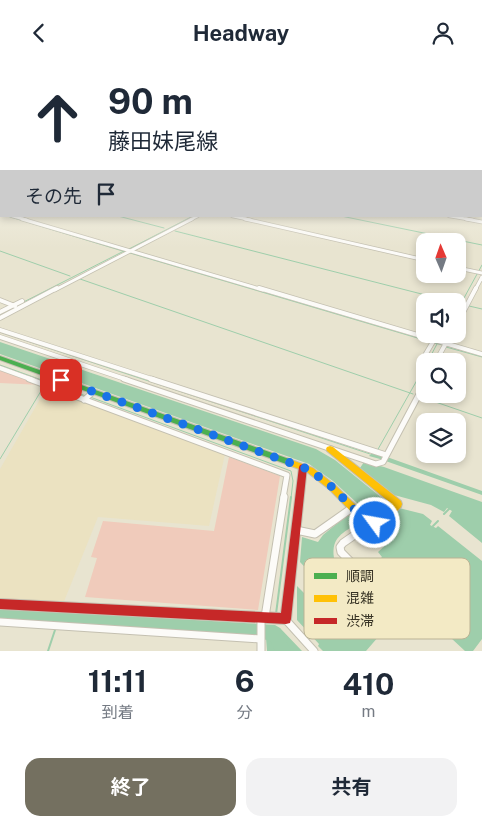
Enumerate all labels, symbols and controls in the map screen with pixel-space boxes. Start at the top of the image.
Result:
icon: back [25,19,53,47]
icon: person [429,19,457,47]
text: Headway [193,20,289,46]
text: 90 m [108,81,193,122]
icon: ahead [25,85,90,150]
text: 藤田妹尾線 [108,128,218,154]
icon: arrive [92,180,120,208]
text: その先 [25,185,82,207]
north arrow [416,233,466,283]
map controls [416,233,466,463]
button: sound [416,293,466,343]
button: search [416,353,466,403]
pin [40,359,82,401]
icon: arrive [47,366,75,394]
button: layers [416,413,466,463]
position arrow [348,496,400,548]
legend [304,558,470,639]
text: 順調 [346,568,374,584]
text: 混雑 [346,590,374,606]
text: 渋滞 [346,613,374,629]
text: 11:11 [88,663,147,699]
text: 6 [235,663,255,699]
text: 410 [342,666,394,702]
text: m [361,702,375,721]
text: 到着 [101,703,133,722]
text: 分 [237,703,253,722]
button: 終了 [25,758,236,816]
button: 共有 [246,758,457,816]

